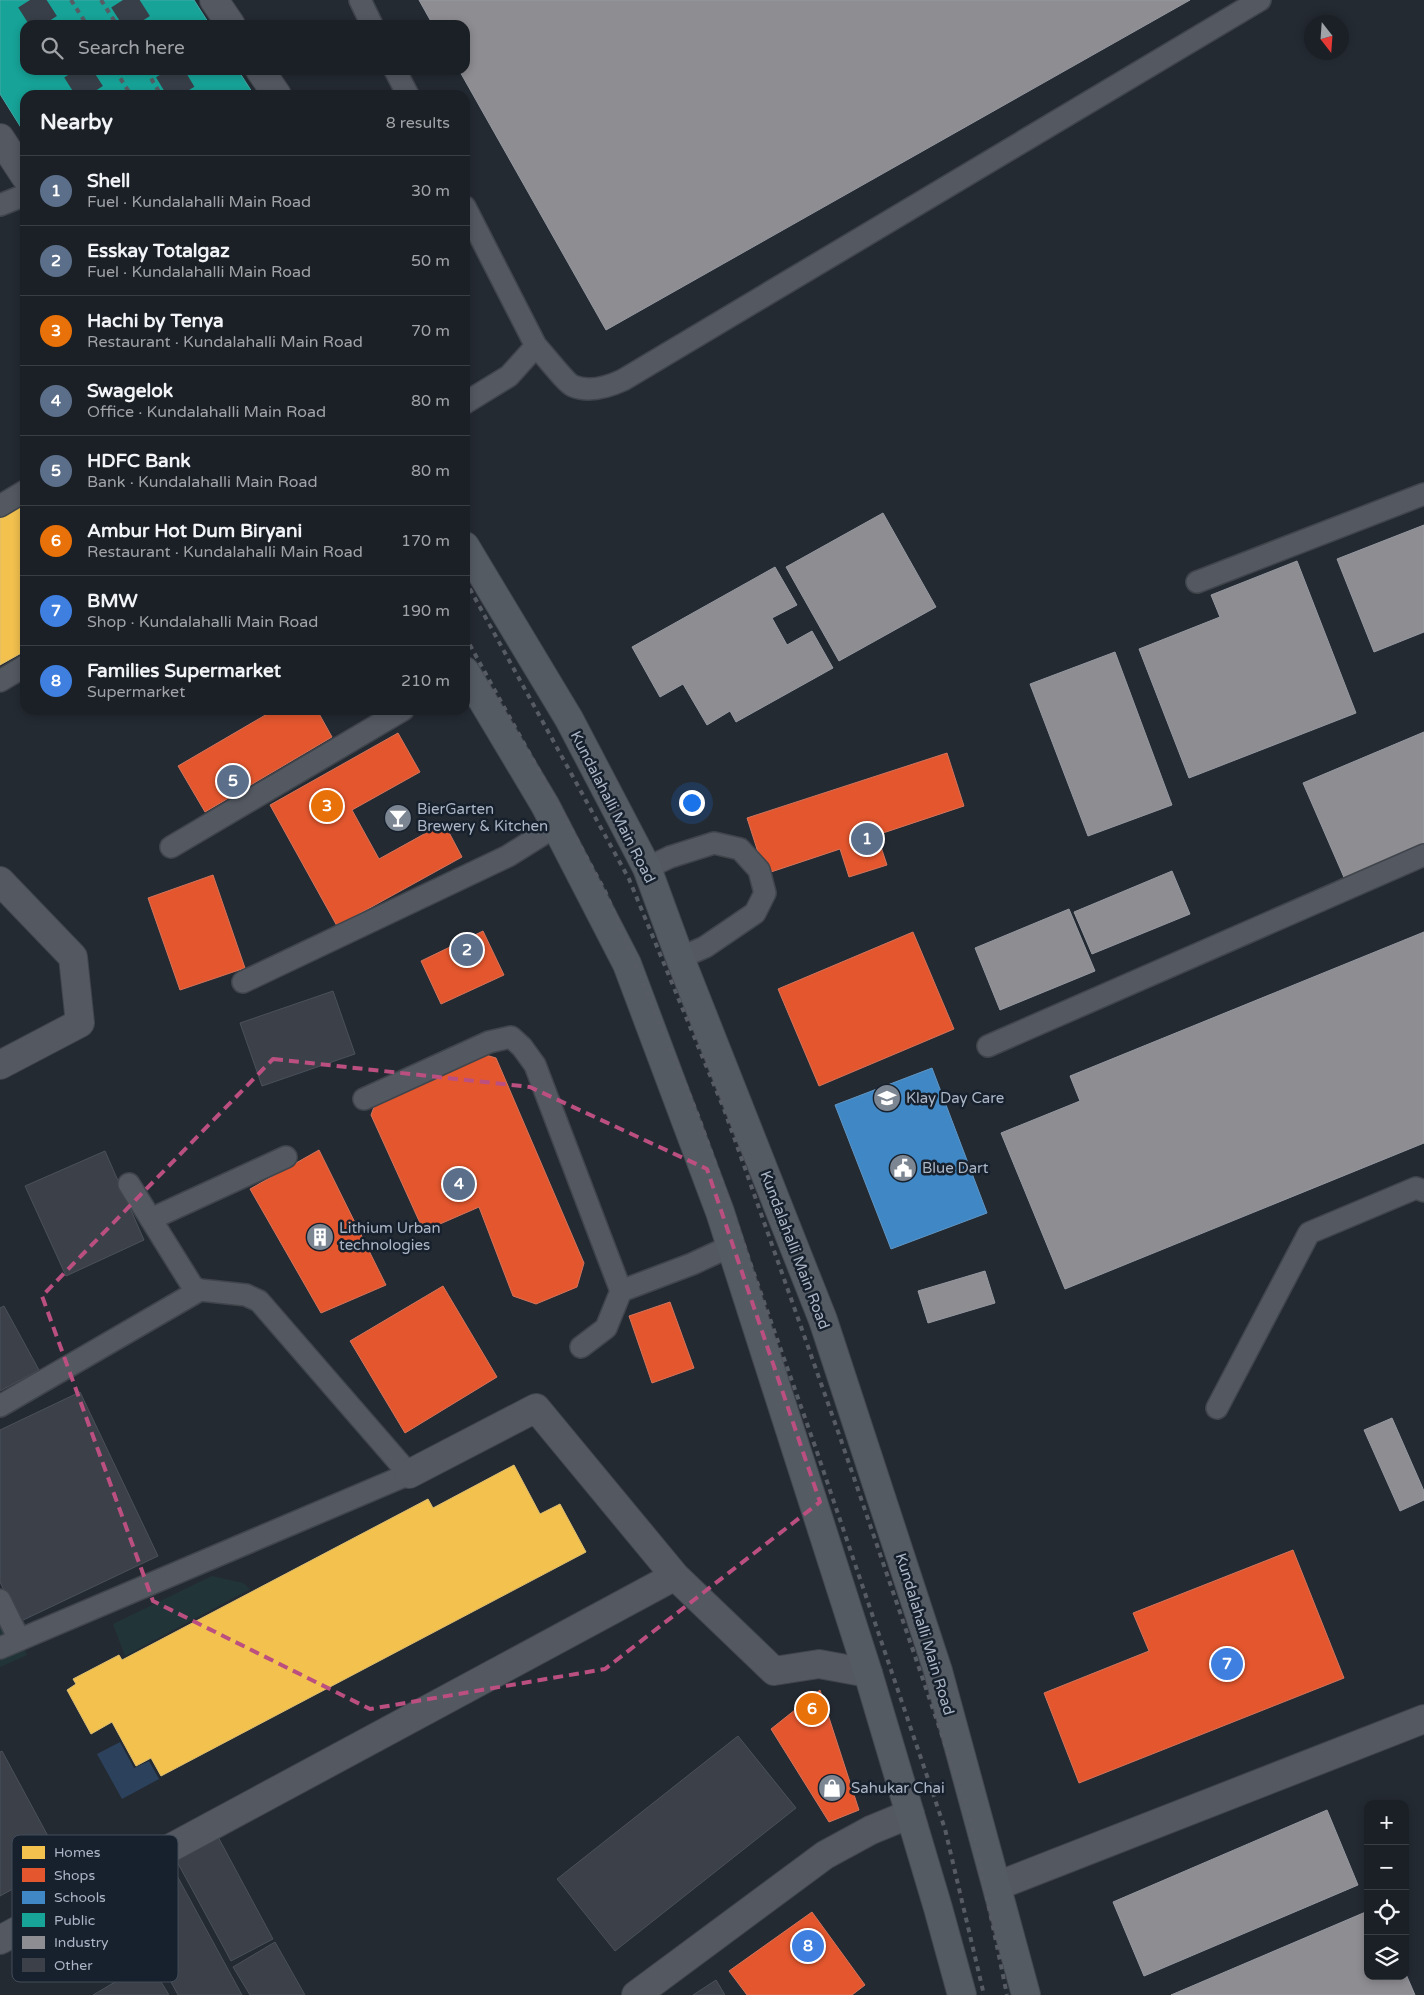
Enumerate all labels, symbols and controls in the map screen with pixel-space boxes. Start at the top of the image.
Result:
north arrow [1304,15,1349,60]
search box [20,20,470,75]
icon: search [38,34,66,62]
text: Search here [78,37,185,59]
text: Nearby [40,110,113,135]
text: 8 results [386,113,450,133]
text: Shell [87,170,130,192]
text: 1 [51,181,61,201]
text: 30 m [411,181,450,201]
text: Fuel · Kundalahalli Main Road [87,192,311,212]
text: Esskay Totalgaz [87,240,230,262]
text: 2 [51,251,61,271]
text: 50 m [411,251,450,271]
text: Fuel · Kundalahalli Main Road [87,262,311,282]
text: Hachi by Tenya [87,310,224,332]
text: 3 [51,321,61,341]
text: 70 m [411,321,450,341]
text: Restaurant · Kundalahalli Main Road [87,332,363,352]
text: Swagelok [87,380,173,402]
text: 4 [51,391,61,411]
text: 80 m [411,391,450,411]
text: Office · Kundalahalli Main Road [87,402,326,422]
text: HDFC Bank [87,450,191,472]
text: 5 [51,461,61,481]
text: 80 m [411,461,450,481]
text: Bank · Kundalahalli Main Road [87,472,318,492]
text: Ambur Hot Dum Biryani [87,520,302,542]
text: 6 [51,531,61,551]
text: 170 m [401,531,450,551]
text: Restaurant · Kundalahalli Main Road [87,542,363,562]
text: BMW [87,590,138,612]
text: 7 [51,601,61,621]
text: 190 m [401,601,450,621]
text: Shop · Kundalahalli Main Road [87,612,318,632]
text: Families Supermarket [87,660,281,682]
text: 8 [51,671,61,691]
text: 210 m [401,671,450,691]
text: Supermarket [87,682,185,702]
street label: Kundalahalli Main Road [567,728,659,886]
pin: 5 [217,762,249,800]
pin: 3 [311,787,343,825]
your location [679,790,705,816]
place label: BierGarten Brewery & Kitchen [417,800,548,835]
bar icon: BierGarten Brewery & Kitchen [383,803,413,833]
pin: 1 [851,820,883,858]
pin: 2 [451,931,483,969]
school or university icon: Klay Day Care [872,1083,902,1113]
place label: Klay Day Care [906,1089,1004,1107]
public building icon: Blue Dart [888,1153,918,1183]
place label: Blue Dart [922,1159,989,1177]
pin: 4 [443,1165,475,1203]
street label: Kundalahalli Main Road [756,1168,834,1332]
place label: Lithium Urban technologies [339,1219,441,1254]
building icon: Lithium Urban technologies [305,1222,335,1252]
street label: Kundalahalli Main Road [892,1551,958,1717]
pin: 7 [1211,1645,1243,1683]
pin: 6 [796,1690,828,1728]
shop icon: Sahukar Chai [817,1773,847,1803]
place label: Sahukar Chai [851,1779,945,1797]
map controls [1364,1800,1409,1980]
button: + [1364,1800,1409,1845]
legend [12,1835,178,1982]
text: Homes [54,1844,101,1861]
button: − [1364,1845,1409,1890]
text: Shops [54,1867,95,1884]
text: Schools [54,1889,106,1906]
button: locate [1364,1890,1409,1935]
text: Public [54,1912,95,1929]
pin: 8 [792,1927,824,1965]
text: Industry [54,1934,109,1951]
button: layers [1364,1935,1409,1980]
text: Other [54,1957,93,1974]

